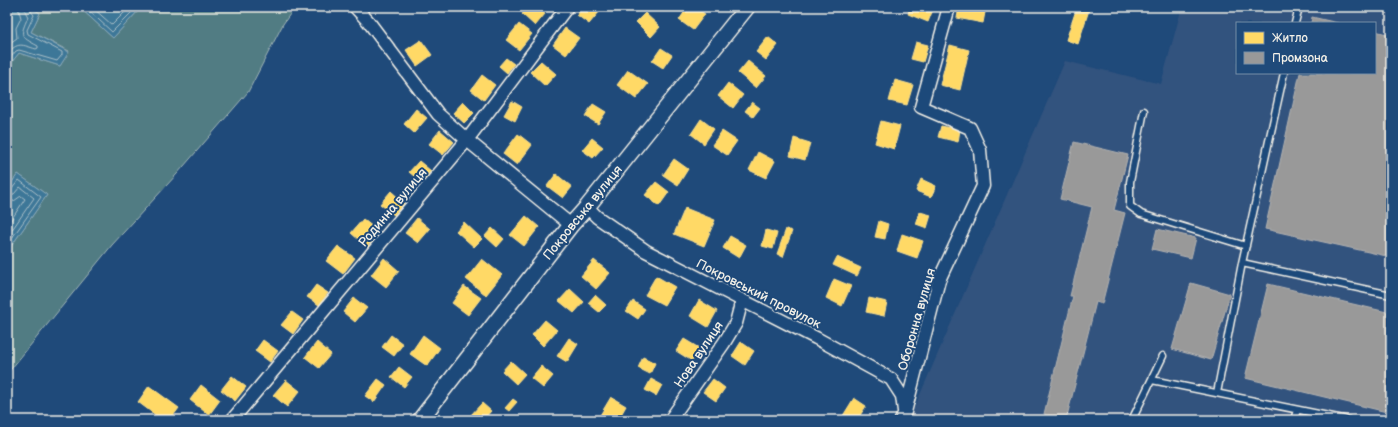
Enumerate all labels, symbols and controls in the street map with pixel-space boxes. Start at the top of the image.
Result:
legend [1236,22,1376,74]
text: Житло [1272,31,1308,46]
text: Промзона [1272,51,1328,66]
street label: Покровська вулиця [540,162,626,263]
street label: Родинна вулиця [355,165,430,250]
street label: Покровський провулок [694,255,824,332]
street label: Оборонна вулиця [895,266,939,372]
street label: Нова вулиця [671,318,727,391]

